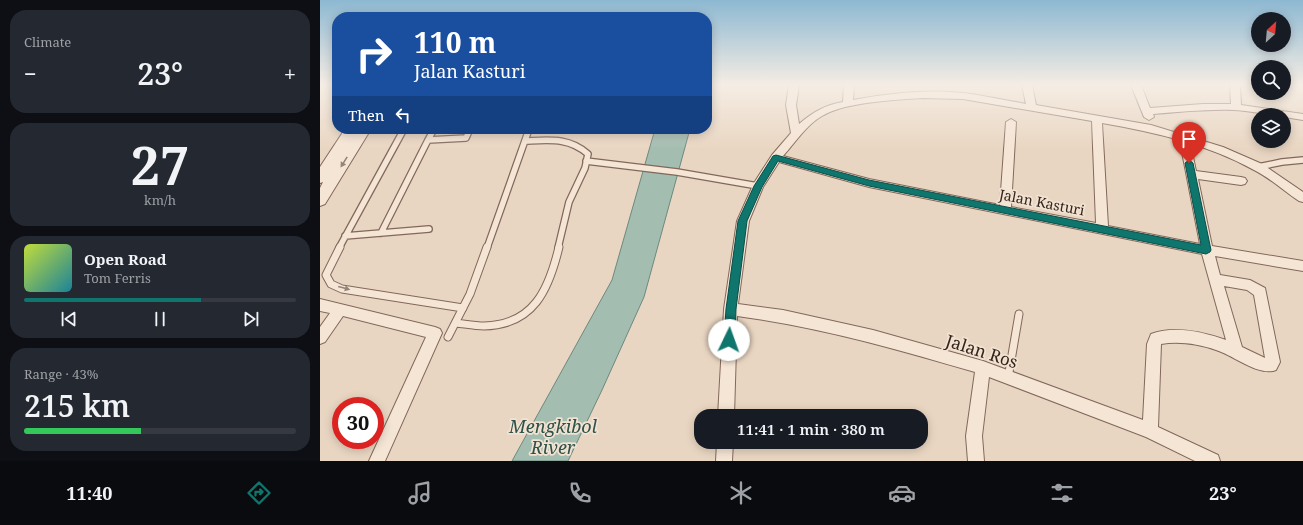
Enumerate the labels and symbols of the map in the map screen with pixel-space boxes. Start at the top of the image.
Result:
north arrow [1251,12,1291,52]
pin [1172,122,1206,163]
one-way arrow [340,156,347,168]
street label: Jalan Kasturi [997,184,1087,220]
one-way arrow [338,285,350,291]
position arrow [708,319,750,361]
street label: Jalan Ros [942,328,1021,373]
speed limit sign: 30 [332,397,384,449]
water label: Mengkibol River [508,414,598,459]

